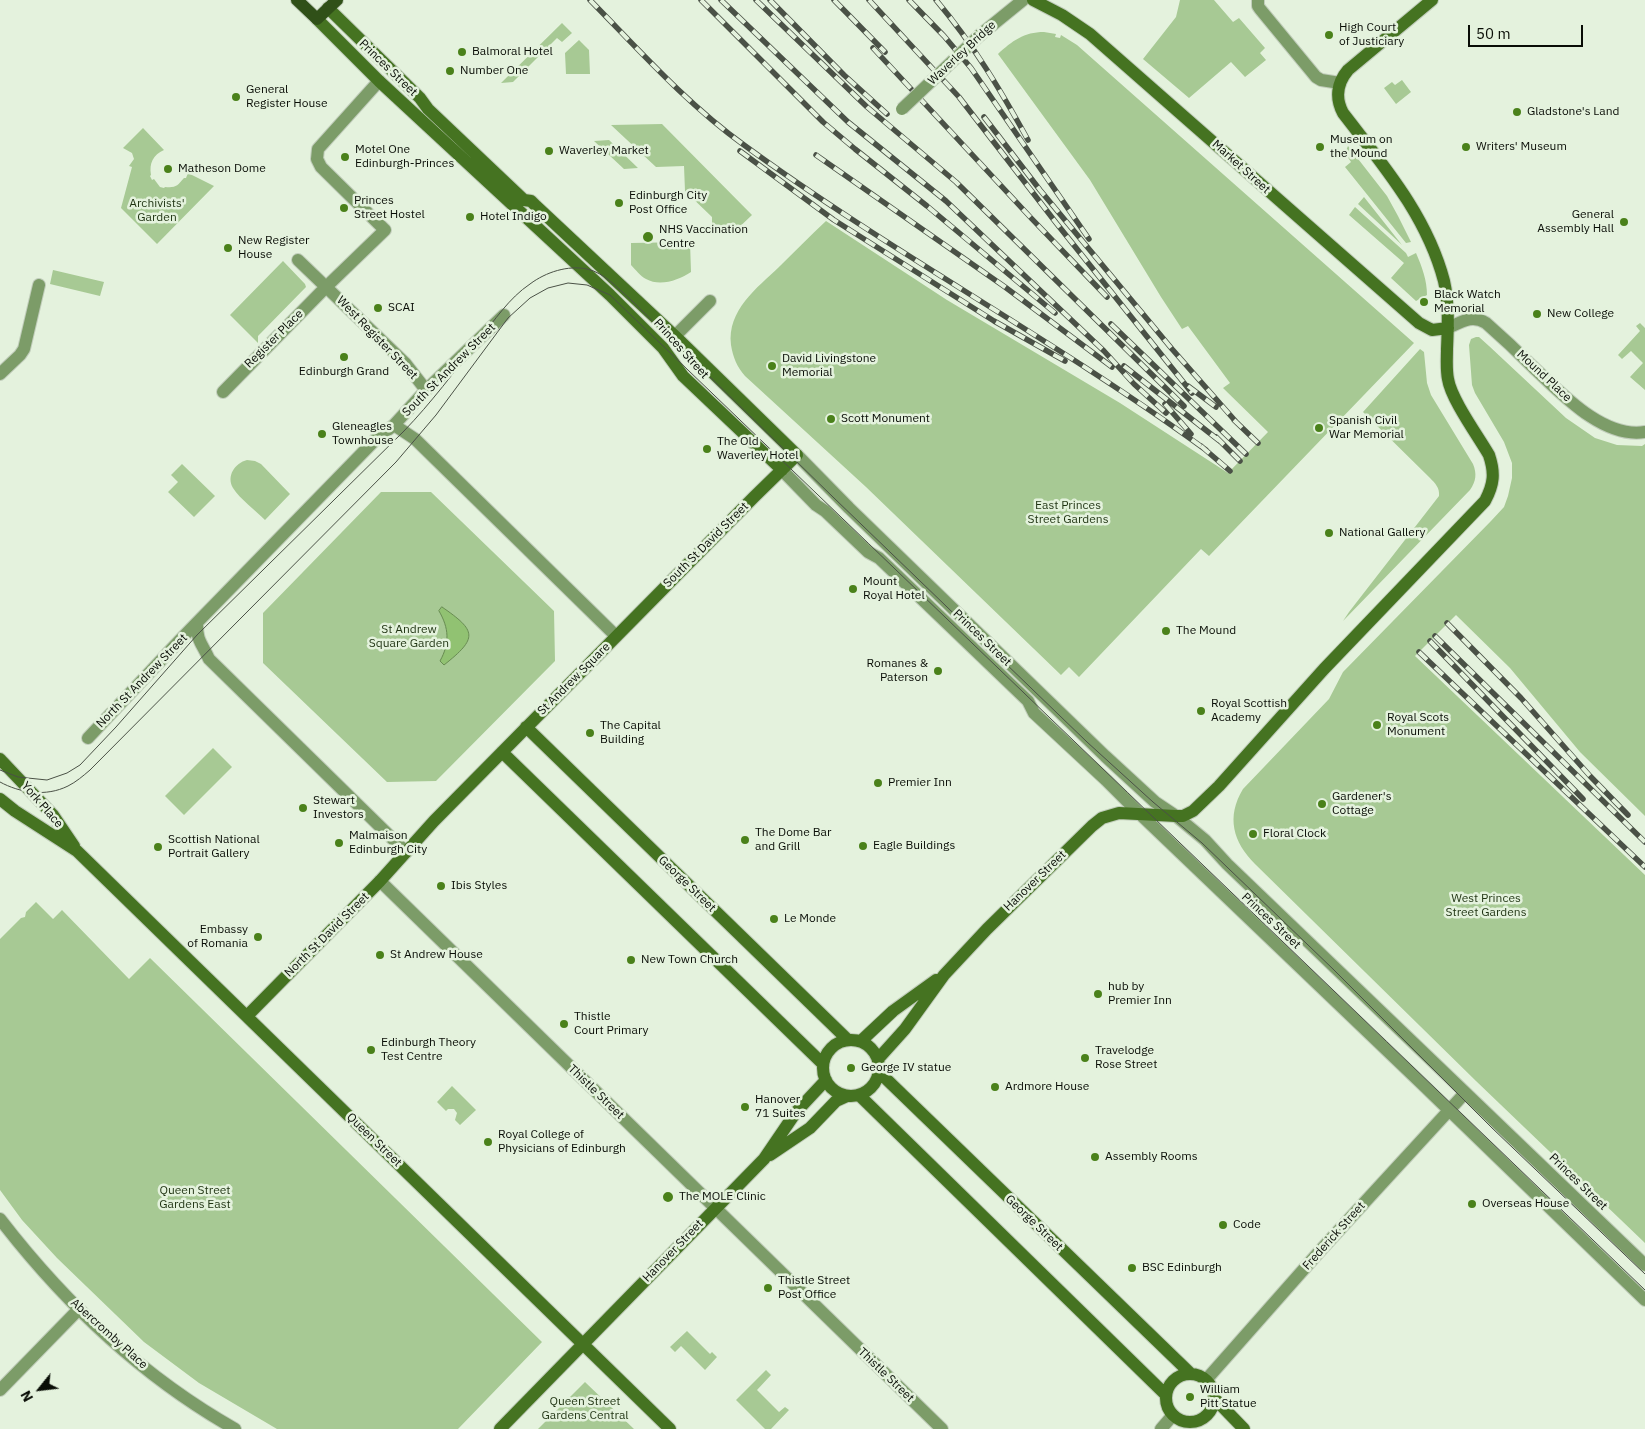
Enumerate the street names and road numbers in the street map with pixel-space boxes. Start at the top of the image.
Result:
street label: Waverley Bridge [925,18,999,88]
street label: Princes Street [356,37,420,99]
street label: Market Street [1209,137,1273,197]
street label: West Register Street [334,293,420,383]
street label: Register Place [242,307,306,371]
street label: Princes Street [650,316,712,382]
street label: South St Andrew Street [399,320,499,420]
street label: Mound Place [1514,347,1574,405]
street label: South St David Street [660,499,752,591]
street label: Princes Street [950,607,1014,669]
street label: North St Andrew Street [93,631,191,731]
street label: St Andrew Square [535,640,613,718]
street label: York Place [18,779,66,831]
street label: Hanover Street [1001,848,1069,914]
street label: George Street [655,853,719,915]
street label: North St David Street [282,890,372,980]
street label: Princes Street [1238,890,1304,952]
street label: Thistle Street [565,1062,627,1122]
street label: Queen Street [343,1110,405,1170]
street label: Princes Street [1546,1151,1610,1213]
street label: George Street [1002,1192,1066,1254]
street label: Frederick Street [1300,1199,1368,1273]
street label: Hanover Street [640,1217,706,1285]
street label: Abercromby Place [68,1296,150,1372]
street label: Thistle Street [855,1345,917,1405]

